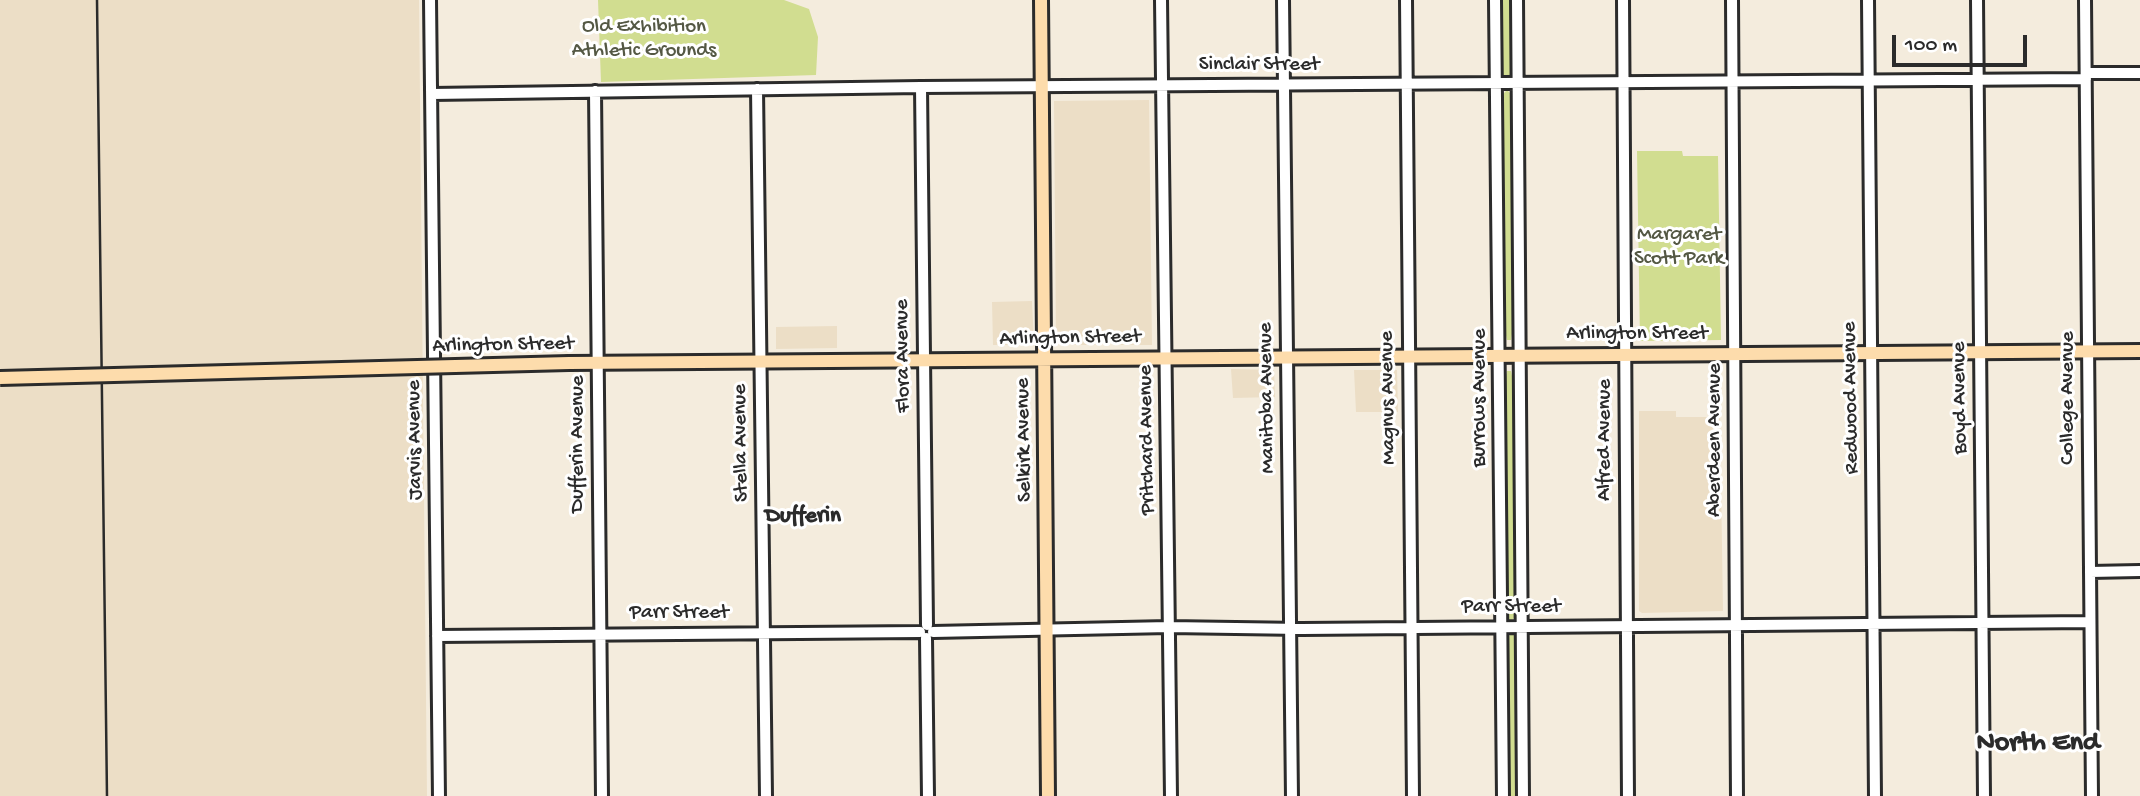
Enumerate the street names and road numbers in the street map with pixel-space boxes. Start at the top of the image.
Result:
street label: Sinclair Street [1199,53,1319,79]
street label: Flora Avenue [890,299,918,413]
street label: Redwood Avenue [1838,321,1866,475]
street label: Manitoba Avenue [1254,322,1282,474]
street label: Arlington Street [1566,322,1708,348]
street label: Arlington Street [999,325,1141,353]
street label: Burrows Avenue [1468,329,1494,467]
street label: Magnus Avenue [1375,331,1403,465]
street label: College Avenue [2056,331,2082,465]
street label: Arlington Street [432,332,574,360]
street label: Boyd Avenue [1947,342,1975,454]
street label: Aberdeen Avenue [1703,363,1729,517]
street label: Pritchard Avenue [1134,365,1162,515]
street label: Dufferin Avenue [566,375,592,513]
street label: Selkirk Avenue [1011,378,1039,502]
street label: Alfred Avenue [1593,379,1619,501]
street label: Jarvis Avenue [402,380,430,500]
street label: Stella Avenue [728,384,756,502]
street label: Parr Street [1461,595,1561,621]
street label: Parr Street [629,601,729,627]

